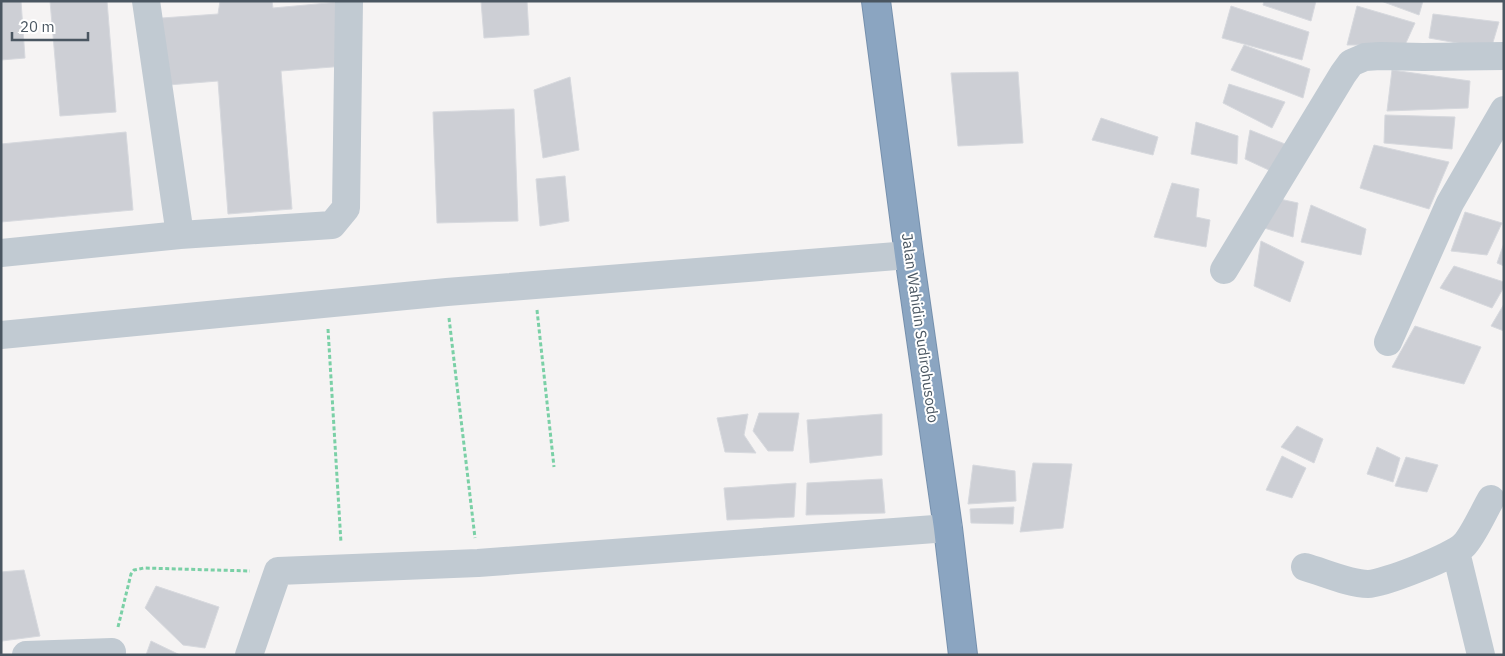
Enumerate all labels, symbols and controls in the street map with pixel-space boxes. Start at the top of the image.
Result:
scale bar [12,10,89,42]
text: 20 m [20,17,55,36]
street label: Jalan Wahidin Sudirohusodo [898,232,943,424]

